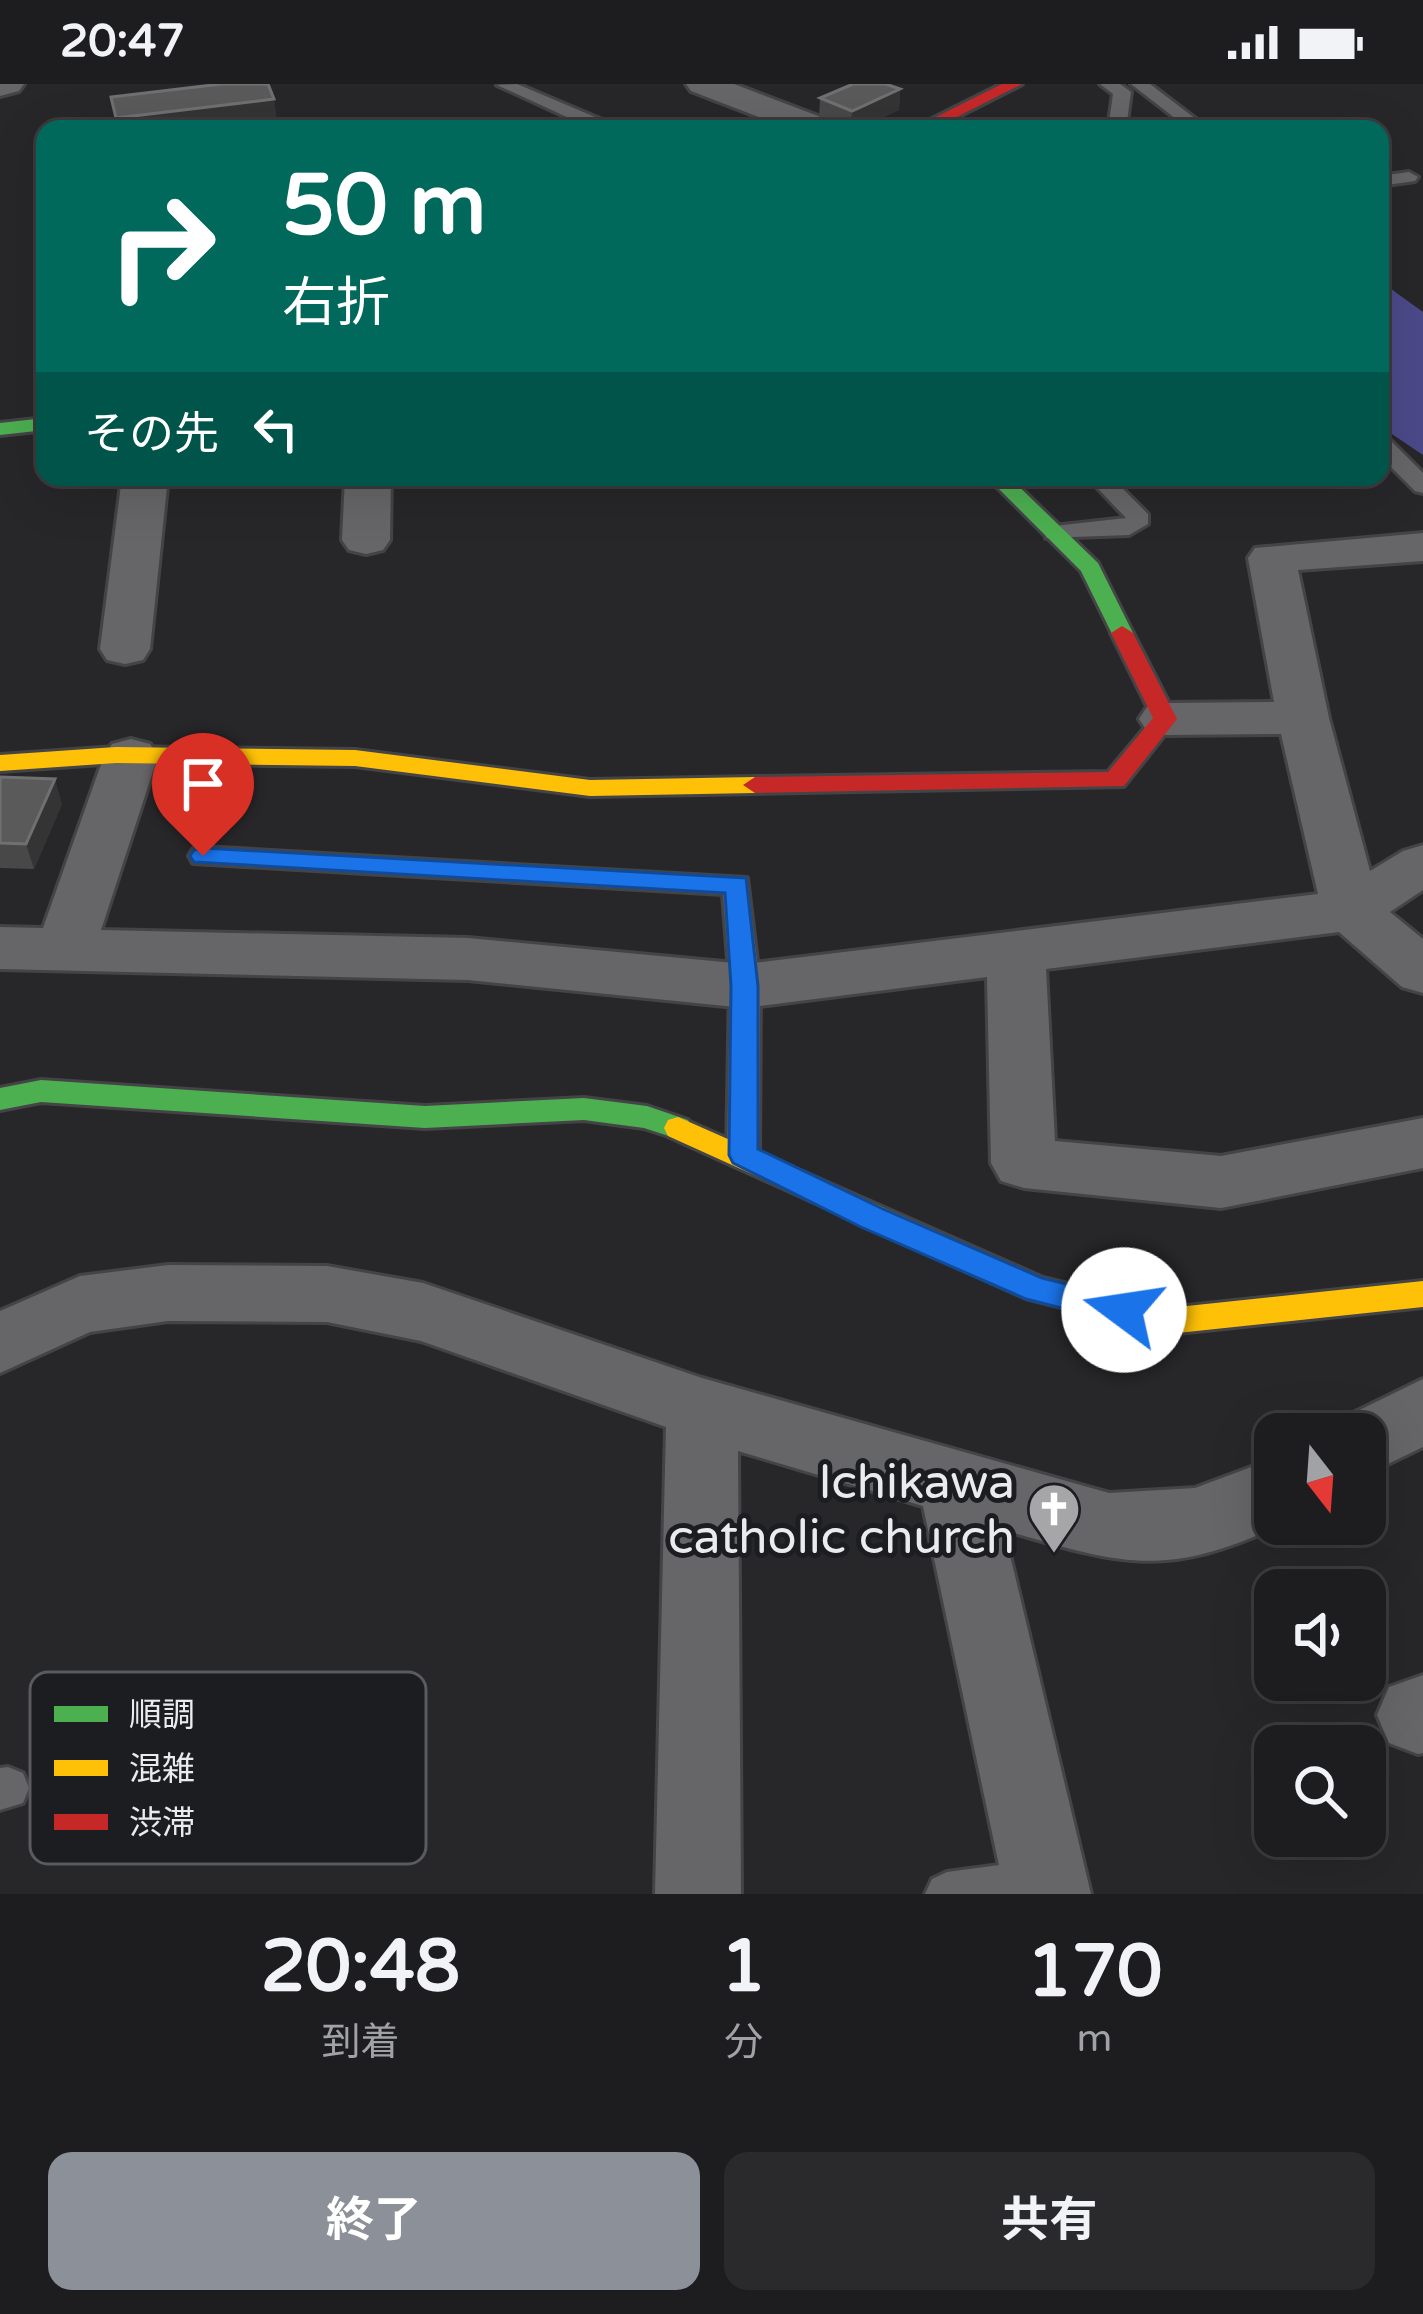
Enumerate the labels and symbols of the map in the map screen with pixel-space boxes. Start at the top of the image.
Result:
pin [152,733,254,856]
position arrow [1061,1247,1187,1373]
north arrow [1254,1413,1386,1545]
place label: Ichikawa catholic church [668,1454,1015,1567]
church icon: Ichikawa catholic church [1026,1481,1082,1555]
legend [30,1672,426,1864]
text: 順調 [129,1696,195,1735]
text: 混雑 [129,1750,195,1789]
text: 渋滞 [129,1804,195,1843]

